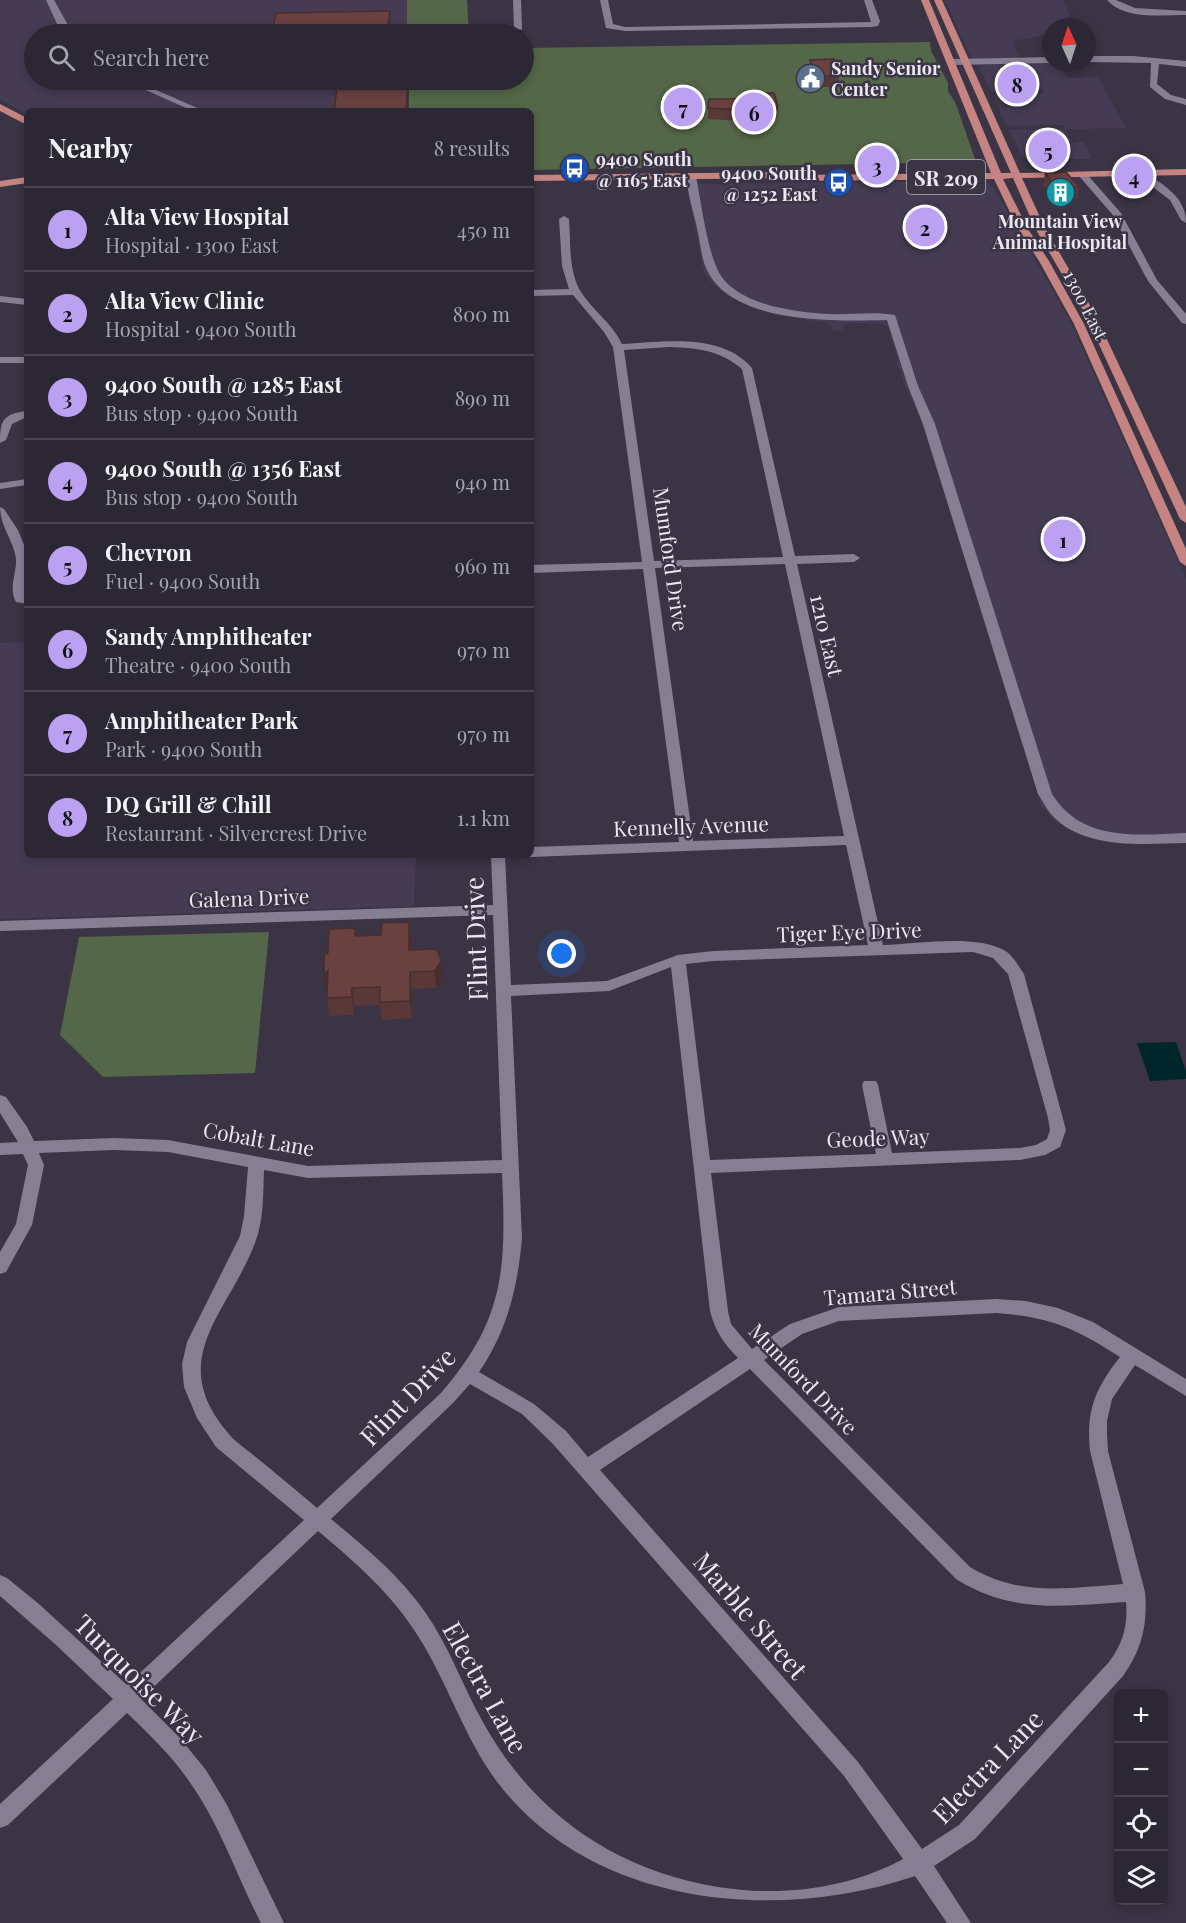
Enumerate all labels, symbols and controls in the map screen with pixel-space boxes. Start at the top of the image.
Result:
north arrow [1042,18,1096,72]
search box [24,24,534,90]
icon: search [45,41,78,74]
text: Search here [93,42,209,72]
place label: Sandy Senior Center [831,56,941,101]
public building icon: Sandy Senior Center [794,62,826,94]
pin: 8 [998,62,1036,106]
pin: 7 [664,84,702,130]
pin: 6 [734,90,774,134]
pin: 5 [1028,128,1068,172]
text: Nearby [48,130,133,165]
text: 8 results [434,134,510,161]
pin: 3 [858,142,896,188]
place label: 9400 South @ 1165 East [596,147,692,192]
bus stop icon: 9400 South @ 1165 East [559,153,591,185]
pin: 4 [1114,154,1154,198]
road number: SR 209 [907,160,985,194]
place label: 9400 South @ 1252 East [721,161,818,206]
bus stop icon: 9400 South @ 1252 East [822,167,854,199]
building icon: Mountain View Animal Hospital [1044,176,1076,208]
text: Alta View Hospital [105,201,289,231]
pin: 2 [906,204,944,250]
place label: Mountain View Animal Hospital [992,209,1128,254]
text: 1 [64,216,71,243]
text: 450 m [457,216,510,243]
text: Hospital · 1300 East [105,231,278,258]
street label: 1300 East [1058,266,1114,344]
text: Alta View Clinic [105,285,264,315]
text: 2 [62,300,73,327]
text: 800 m [453,300,510,327]
text: Hospital · 9400 South [105,315,296,342]
text: 9400 South @ 1285 East [105,369,342,399]
text: 3 [63,384,72,411]
text: 890 m [455,384,510,411]
text: Bus stop · 9400 South [105,399,298,426]
text: 9400 South @ 1356 East [105,453,342,483]
text: 4 [62,468,73,495]
text: 940 m [455,468,510,495]
text: Bus stop · 9400 South [105,483,298,510]
street label: Mumford Drive [648,485,696,633]
pin: 1 [1044,516,1082,562]
text: Chevron [105,537,192,567]
text: 5 [63,552,72,579]
text: 960 m [455,552,510,579]
text: Fuel · 9400 South [105,567,260,594]
street label: 1210 East [805,591,851,679]
text: Sandy Amphitheater [105,621,312,651]
text: 6 [62,636,73,663]
text: 970 m [457,636,510,663]
text: Theatre · 9400 South [105,651,291,678]
text: Amphitheater Park [105,705,298,735]
text: 7 [63,720,72,747]
text: 970 m [457,720,510,747]
text: Park · 9400 South [105,735,262,762]
text: DQ Grill & Chill [105,789,271,819]
text: 8 [62,804,73,831]
text: 1.1 km [457,804,510,831]
street label: Kennelly Avenue [613,808,769,842]
text: Restaurant · Silvercrest Drive [105,819,367,846]
street label: Flint Drive [455,876,495,1002]
street label: Galena Drive [188,881,310,913]
street label: Tiger Eye Drive [776,914,922,948]
your location [547,939,576,968]
street label: Cobalt Lane [201,1114,317,1162]
street label: Geode Way [826,1121,930,1153]
street label: Tamara Street [822,1271,958,1311]
street label: Mumford Drive [744,1316,864,1440]
street label: Flint Drive [351,1339,463,1453]
street label: Marble Street [686,1544,816,1687]
street label: Turquoise Way [67,1606,213,1752]
street label: Electra Lane [435,1615,537,1759]
map controls [1114,1689,1168,1905]
button: + [1114,1689,1168,1743]
street label: Electra Lane [924,1701,1050,1831]
button: − [1114,1743,1168,1797]
button: locate [1114,1797,1168,1851]
button: layers [1114,1851,1168,1905]

